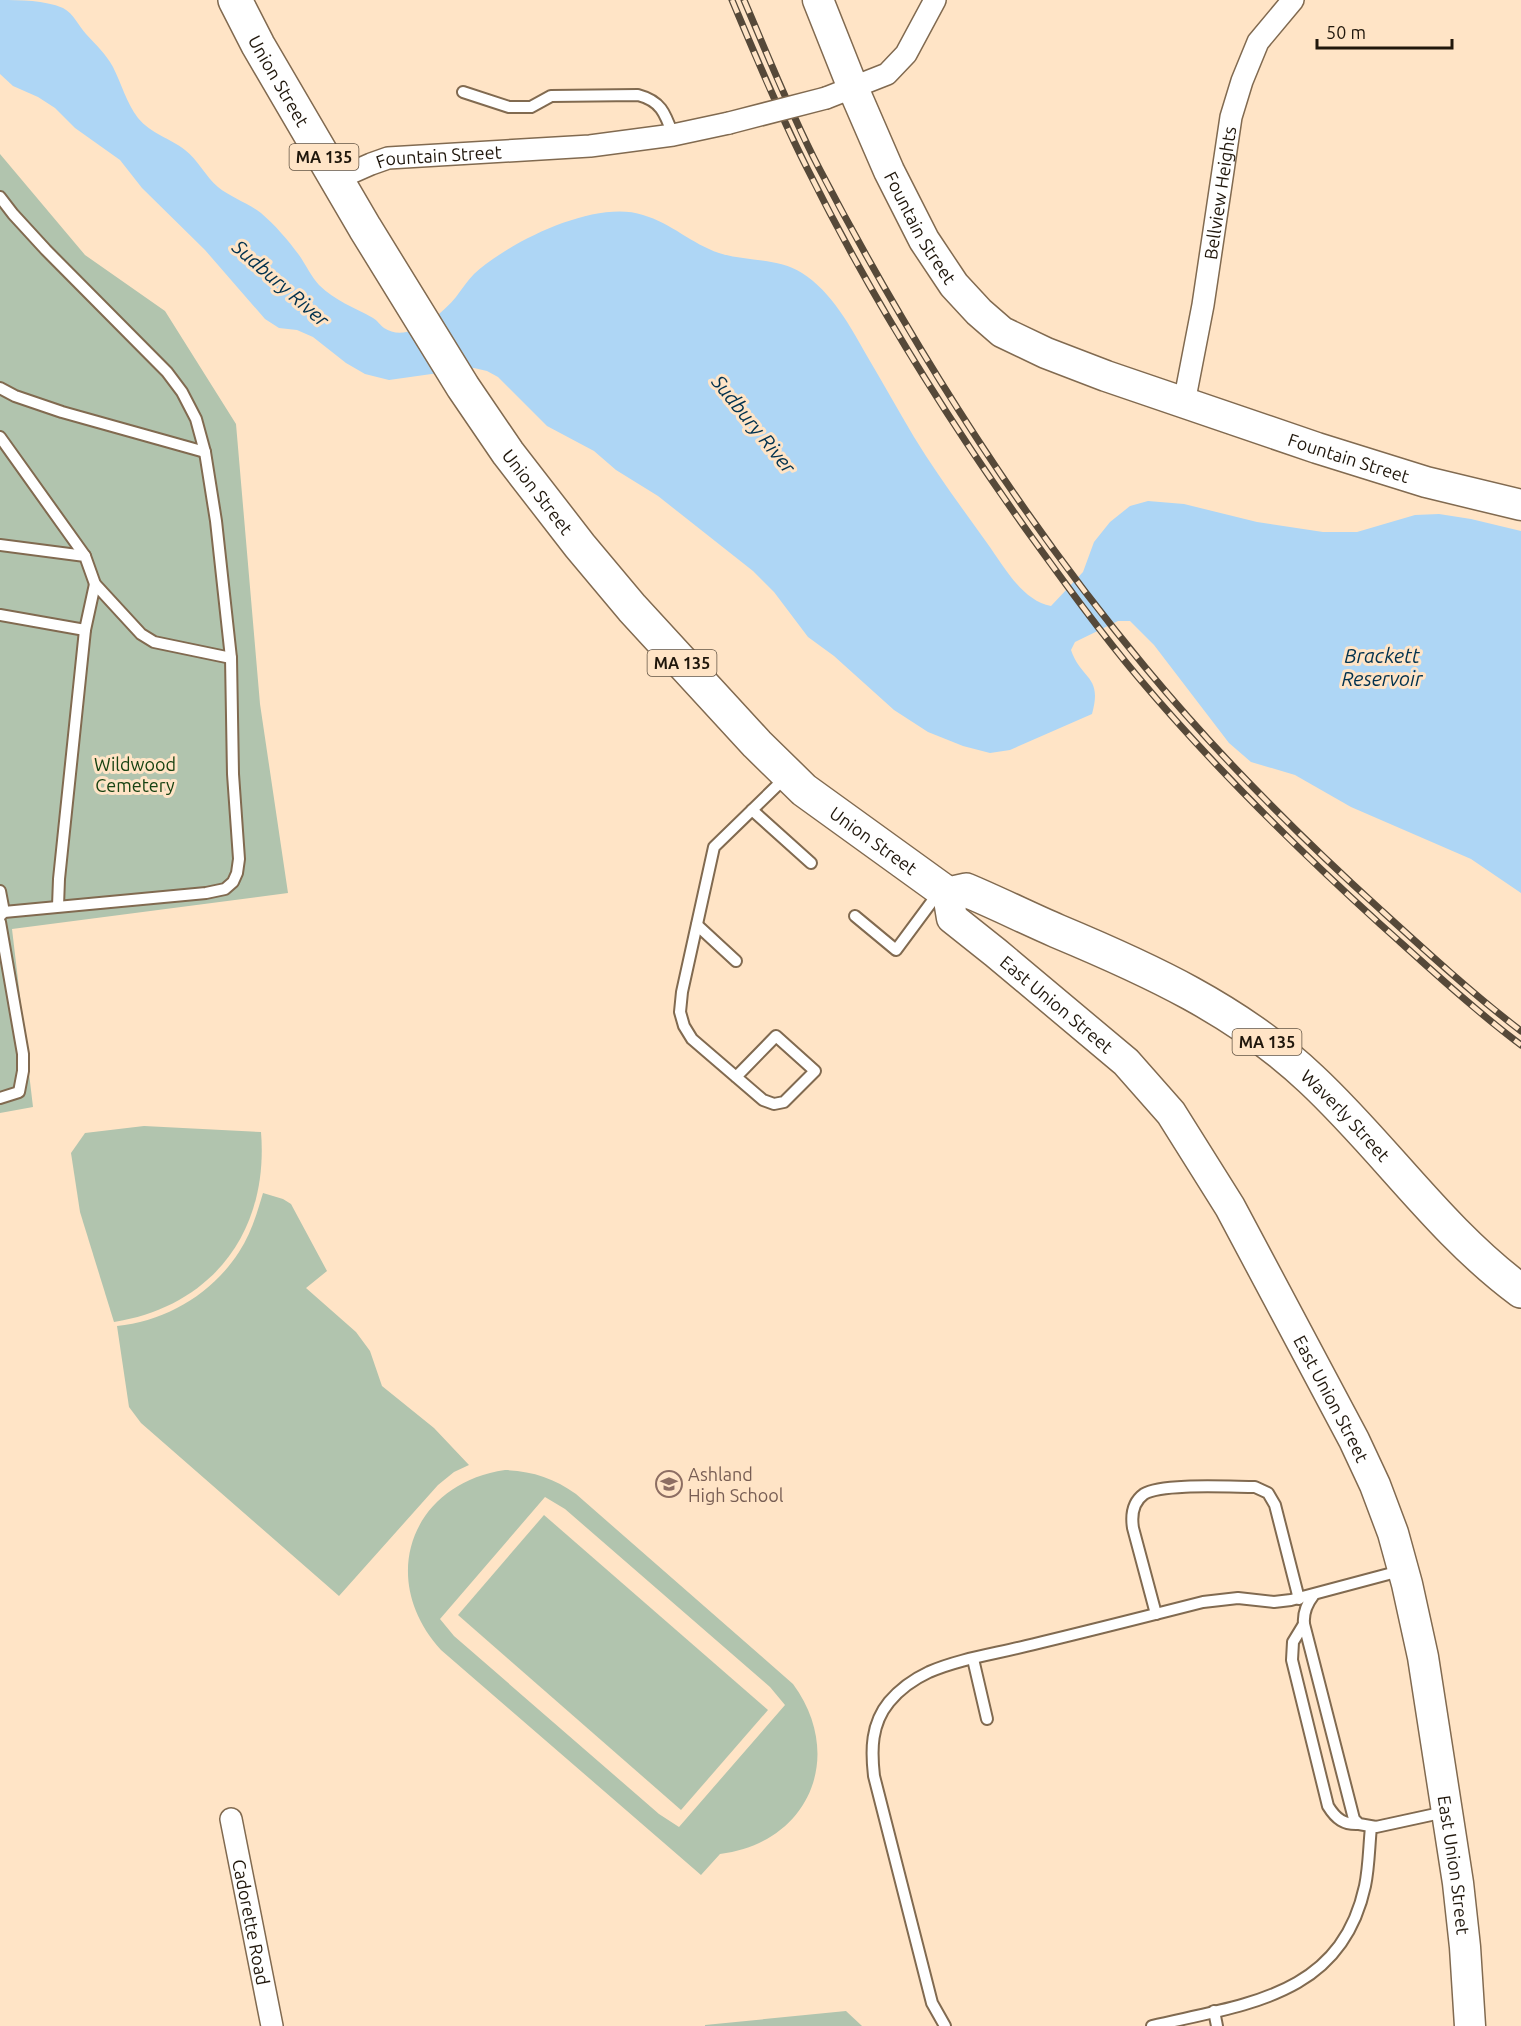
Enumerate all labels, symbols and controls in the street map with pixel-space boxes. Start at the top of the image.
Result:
scale bar [1317,12,1452,50]
text: 50 m [1326,22,1366,42]
street label: Union Street [245,32,313,130]
street label: Bellview Heights [1200,125,1239,261]
street label: Fountain Street [373,141,502,171]
road number: MA 135 [290,144,358,170]
street label: Fountain Street [881,168,960,287]
water label: Sudbury River [227,234,335,332]
water label: Sudbury River [707,369,802,479]
street label: Fountain Street [1286,429,1412,486]
street label: Union Street [499,445,577,538]
water label: Brackett Reservoir [1341,644,1424,690]
road number: MA 135 [648,650,716,676]
park label: Wildwood Cemetery [94,754,176,795]
street label: Union Street [826,802,921,878]
street label: East Union Street [997,951,1117,1057]
road number: MA 135 [1232,1029,1302,1055]
street label: Waverly Street [1297,1065,1394,1165]
street label: East Union Street [1290,1332,1373,1465]
place label: Ashland High School [688,1464,784,1505]
school or university icon: Ashland High School [654,1469,684,1499]
street label: East Union Street [1435,1794,1474,1936]
street label: Cadorette Road [229,1857,274,1987]

